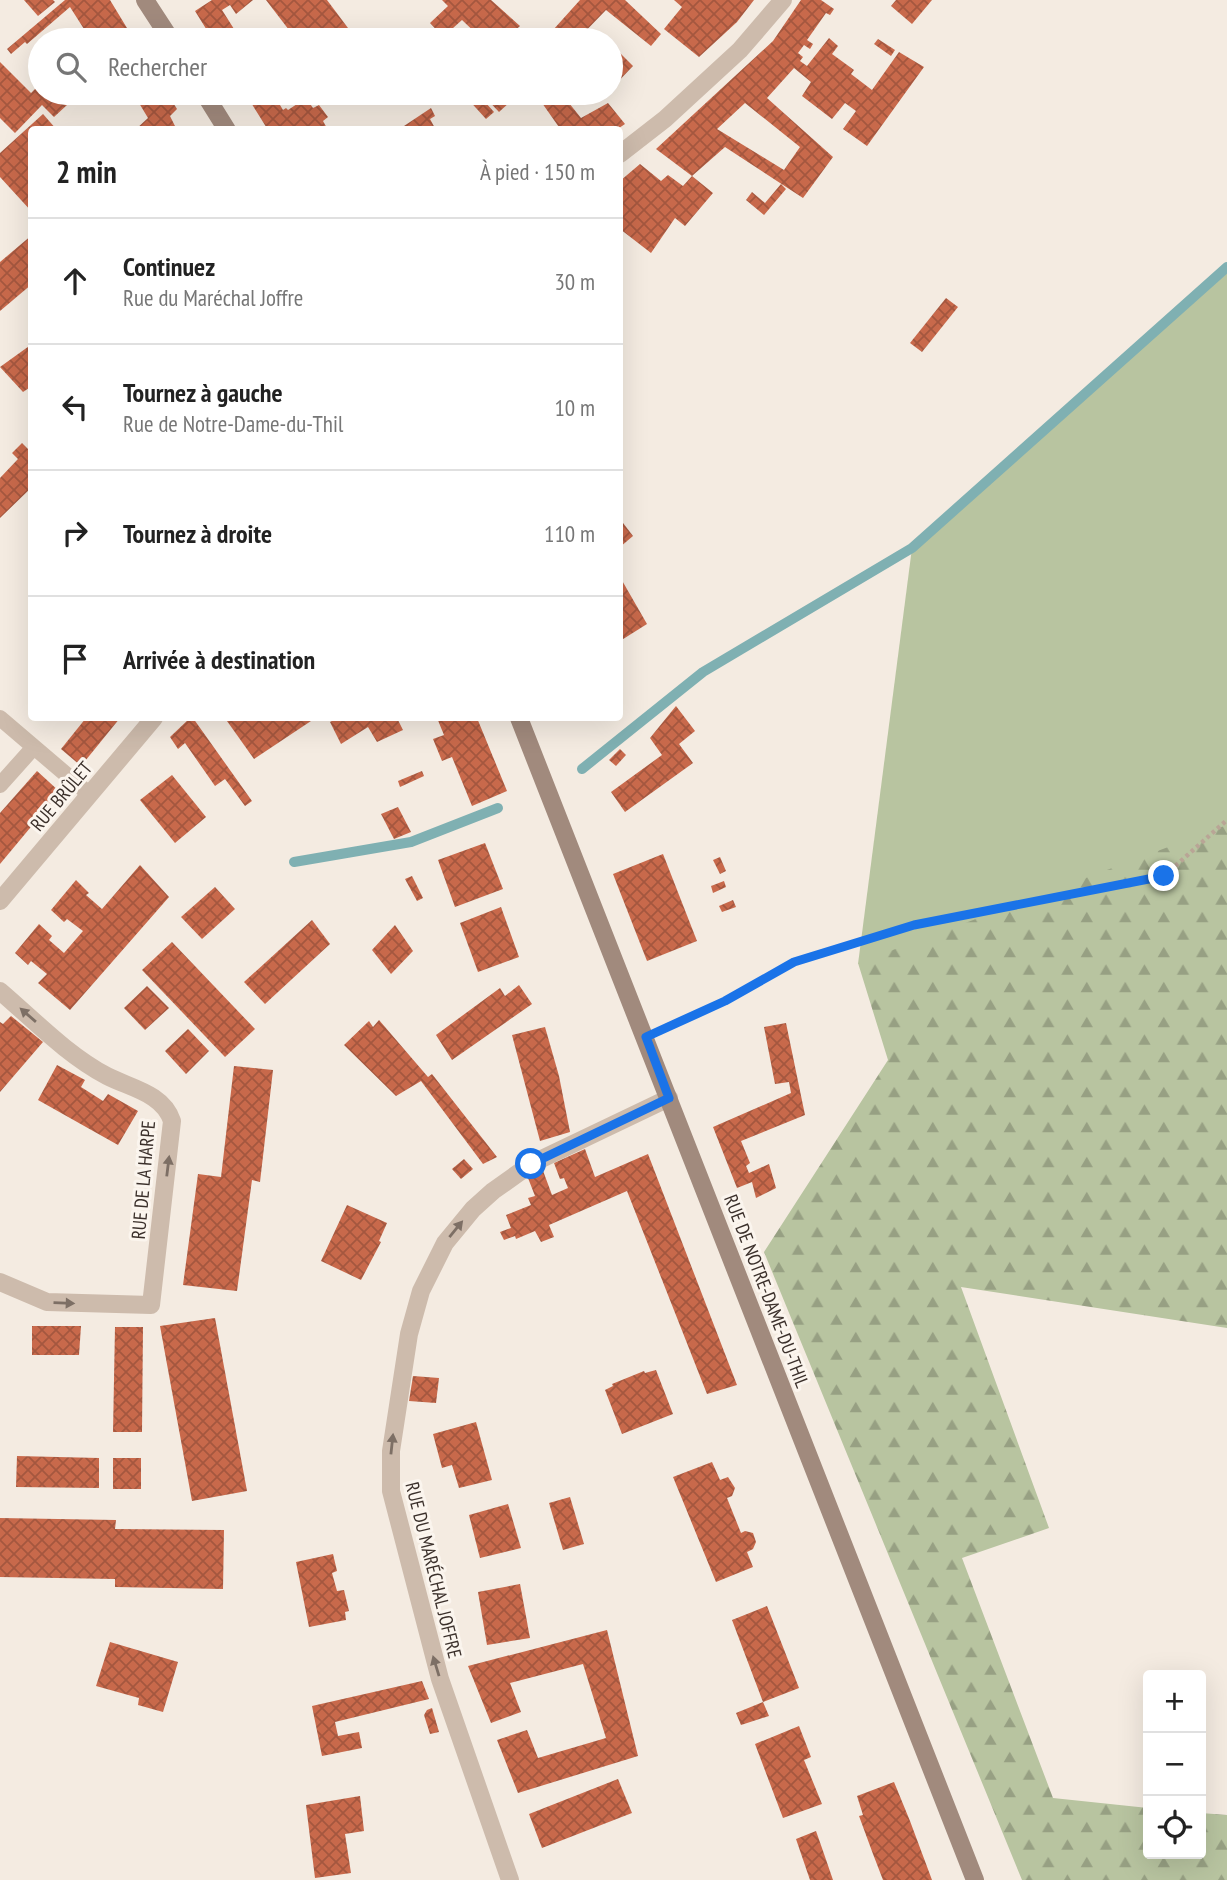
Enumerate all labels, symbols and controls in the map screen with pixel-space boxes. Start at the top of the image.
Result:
search box [28,28,623,105]
icon: search [52,48,90,86]
text: Rechercher [108,50,207,83]
text: 2 min [56,152,117,191]
text: À pied · 150 m [480,157,595,186]
text: Continuez [123,250,215,283]
icon: ahead [56,262,94,300]
text: 30 m [554,267,595,296]
text: Rue du Maréchal Joffre [123,283,303,312]
text: Tournez à gauche [123,376,283,409]
icon: left [56,388,94,426]
text: 10 m [554,393,595,422]
text: Rue de Notre-Dame-du-Thil [123,409,343,438]
icon: right [56,514,94,552]
text: Tournez à droite [123,517,272,550]
text: 110 m [544,519,595,548]
icon: arrive [56,640,94,678]
text: Arrivée à destination [123,643,315,676]
street label: RUE BRÛLET [25,756,97,836]
route end [1148,860,1179,891]
one-way arrow [19,1007,37,1023]
street label: RUE DE LA HARPE [126,1120,160,1240]
route start [515,1148,546,1179]
one-way arrow [163,1155,174,1177]
street label: RUE DE NOTRE-DAME-DU-THIL [719,1191,815,1391]
one-way arrow [448,1221,463,1238]
one-way arrow [53,1297,75,1308]
one-way arrow [387,1433,398,1455]
street label: RUE DU MARÉCHAL JOFFRE [401,1479,467,1661]
one-way arrow [430,1655,440,1676]
map controls [1143,1670,1206,1859]
button: + [1143,1670,1206,1733]
button: − [1143,1733,1206,1796]
button: locate [1143,1796,1206,1859]

